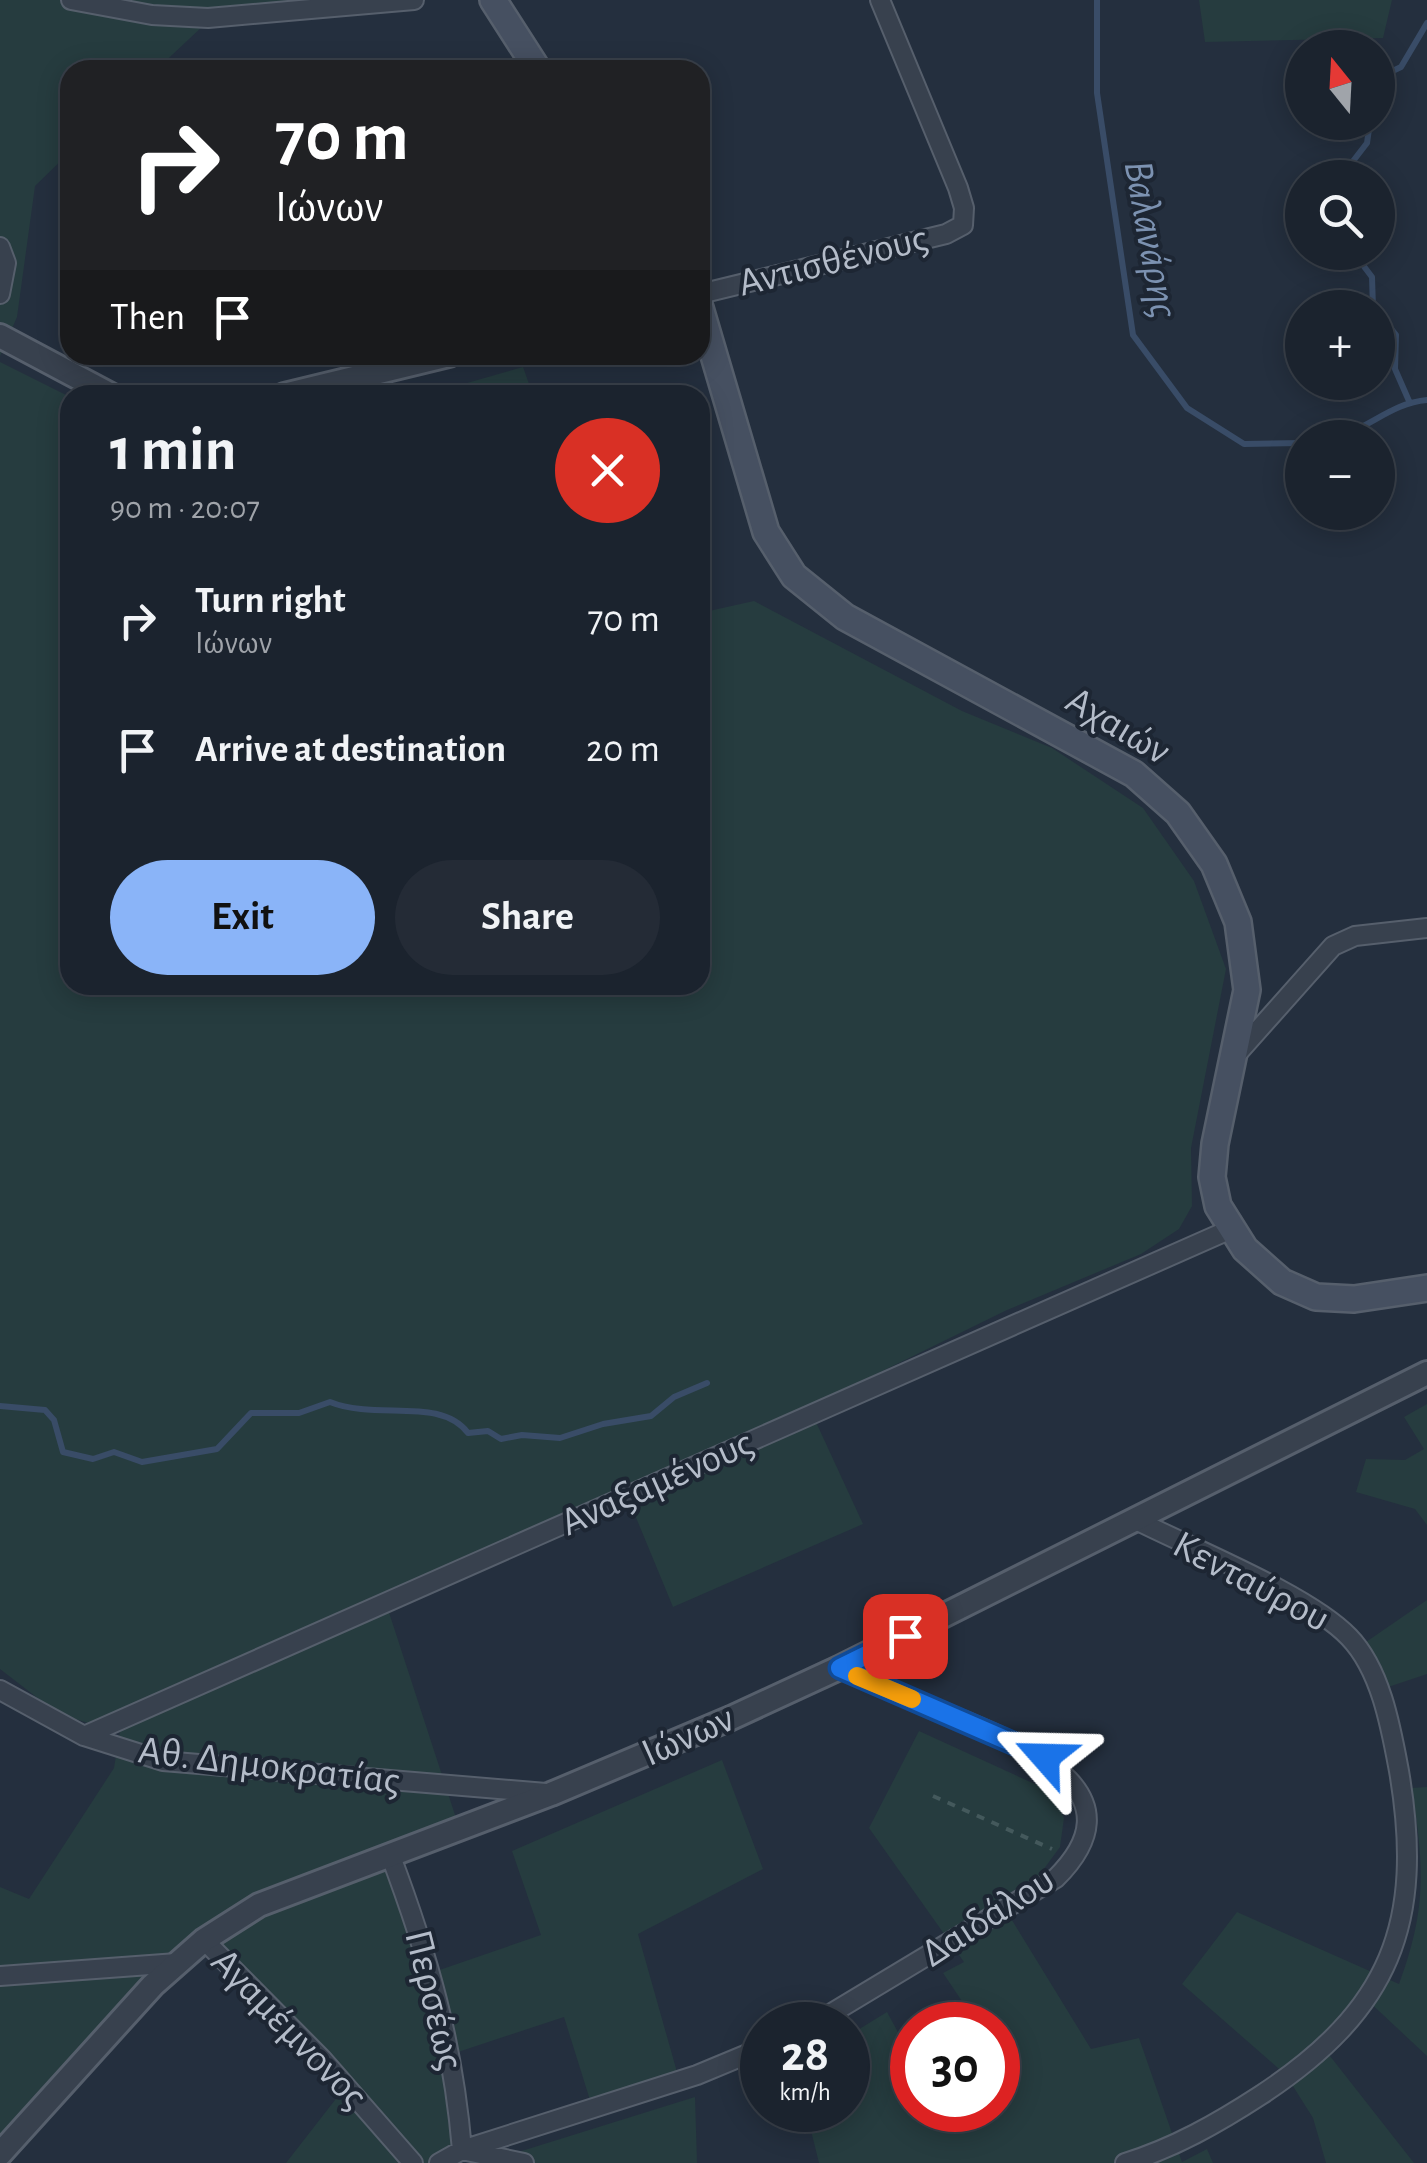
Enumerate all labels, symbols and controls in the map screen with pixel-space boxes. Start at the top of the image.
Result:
north arrow [1285,30,1395,140]
map controls [1285,30,1395,530]
icon: right [110,100,240,230]
text: 70 m [275,103,409,173]
water label: Βαλανάρης [1116,157,1186,322]
button: search [1285,160,1395,270]
text: Ιώνων [275,185,383,230]
street label: Αντισθένους [734,218,932,304]
icon: arrive [205,290,260,345]
button: + [1285,290,1395,400]
text: Then [110,299,185,337]
button: close [555,418,660,523]
button: − [1285,420,1395,530]
text: 1 min [110,421,236,481]
text: 90 m · 20:07 [110,492,260,524]
text: Turn right [195,582,345,620]
icon: right [110,593,165,648]
text: 70 m [587,601,660,639]
text: Ιώνων [195,627,272,659]
street label: Αχαιών [1059,680,1177,772]
icon: arrive [110,723,165,778]
text: Arrive at destination [195,731,506,769]
text: 20 m [586,731,660,769]
button: Exit [110,860,375,975]
button: Share [395,860,660,975]
street label: Αναξαμένους [555,1423,759,1543]
street label: Κενταύρου [1166,1524,1336,1640]
pin [863,1594,948,1679]
icon: arrive [878,1609,933,1664]
street label: Ιώνων [636,1698,740,1774]
position arrow [993,1705,1097,1809]
street label: Αθ. Δημοκρατίας [136,1730,402,1802]
street label: Δαιδάλου [914,1860,1062,1974]
street label: Περσέως [397,1926,471,2074]
street label: Αγαμέμνονος [203,1941,375,2117]
speed limit sign: 30 [890,2002,1020,2132]
text: 28 [781,2030,829,2080]
text: km/h [779,2080,831,2105]

